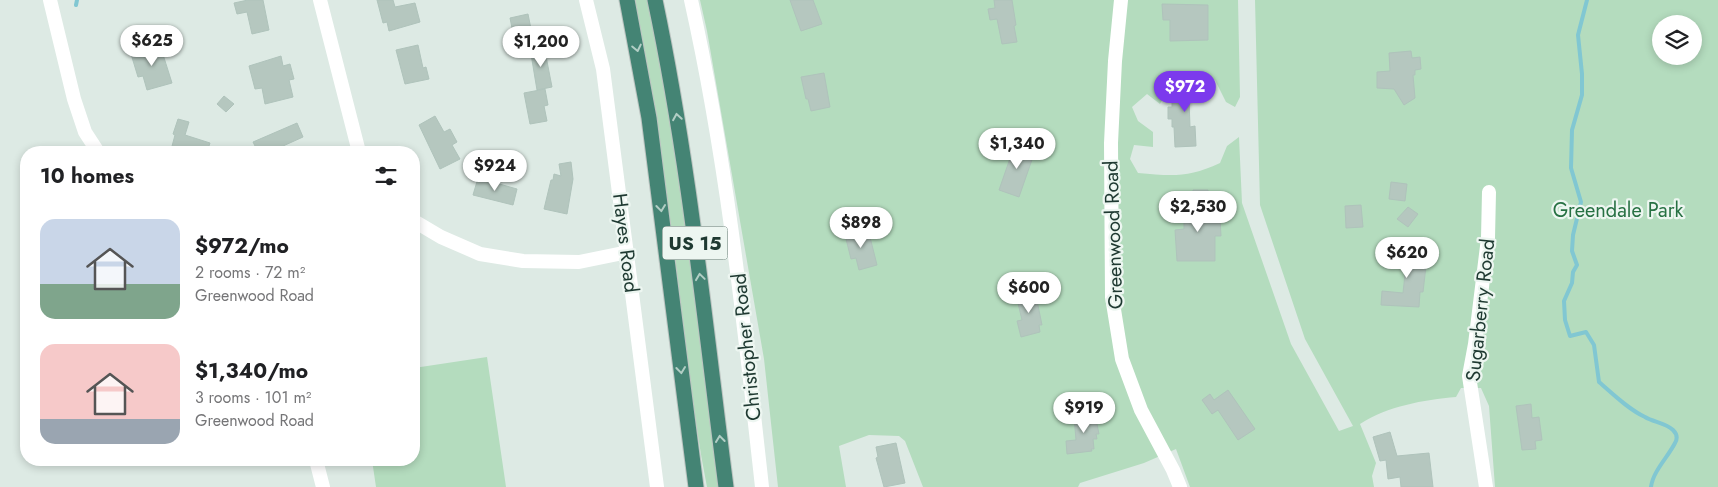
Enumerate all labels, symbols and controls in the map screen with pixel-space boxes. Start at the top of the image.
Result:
map controls [1652,15,1702,65]
button: layers [1652,15,1702,65]
pin: $625 [122,24,182,67]
pin: $1,200 [500,26,582,68]
text: $625 [131,29,173,52]
text: $1,200 [514,30,568,53]
one-way arrow [631,43,641,52]
pin: $972 [1155,70,1215,113]
text: $972 [1165,75,1205,98]
one-way arrow [672,112,682,121]
pin: $1,340 [976,128,1058,170]
text: $1,340 [990,132,1044,155]
pin: $924 [465,150,525,192]
text: $924 [474,154,516,177]
street label: Greenwood Road [1096,160,1131,310]
text: 10 homes [40,161,134,191]
icon: filters [372,162,400,190]
pin: $2,530 [1157,190,1239,233]
street label: Hayes Road [605,192,646,294]
text: $2,530 [1170,195,1226,218]
park label: Greendale Park [1553,196,1684,225]
one-way arrow [655,205,666,213]
pin: $898 [831,206,891,249]
text: $898 [841,211,881,234]
road number: US 15 [662,227,728,260]
text: $972/mo [195,231,289,261]
pin: $620 [1377,236,1437,279]
street label: Sugarberry Road [1459,237,1502,383]
icon: home [80,239,140,299]
text: $620 [1386,241,1428,264]
text: 2 rooms · 72 m² [195,261,305,284]
street label: Christopher Road [724,272,769,422]
pin: $600 [999,272,1059,314]
one-way arrow [695,273,706,281]
text: $600 [1008,276,1050,299]
text: Greenwood Road [195,284,314,307]
text: $1,340/mo [195,356,308,386]
icon: home [80,364,140,424]
one-way arrow [675,366,686,374]
text: 3 rooms · 101 m² [195,386,311,409]
pin: $919 [1054,392,1114,434]
text: $919 [1064,396,1104,419]
text: Greenwood Road [195,409,314,432]
one-way arrow [715,434,726,442]

